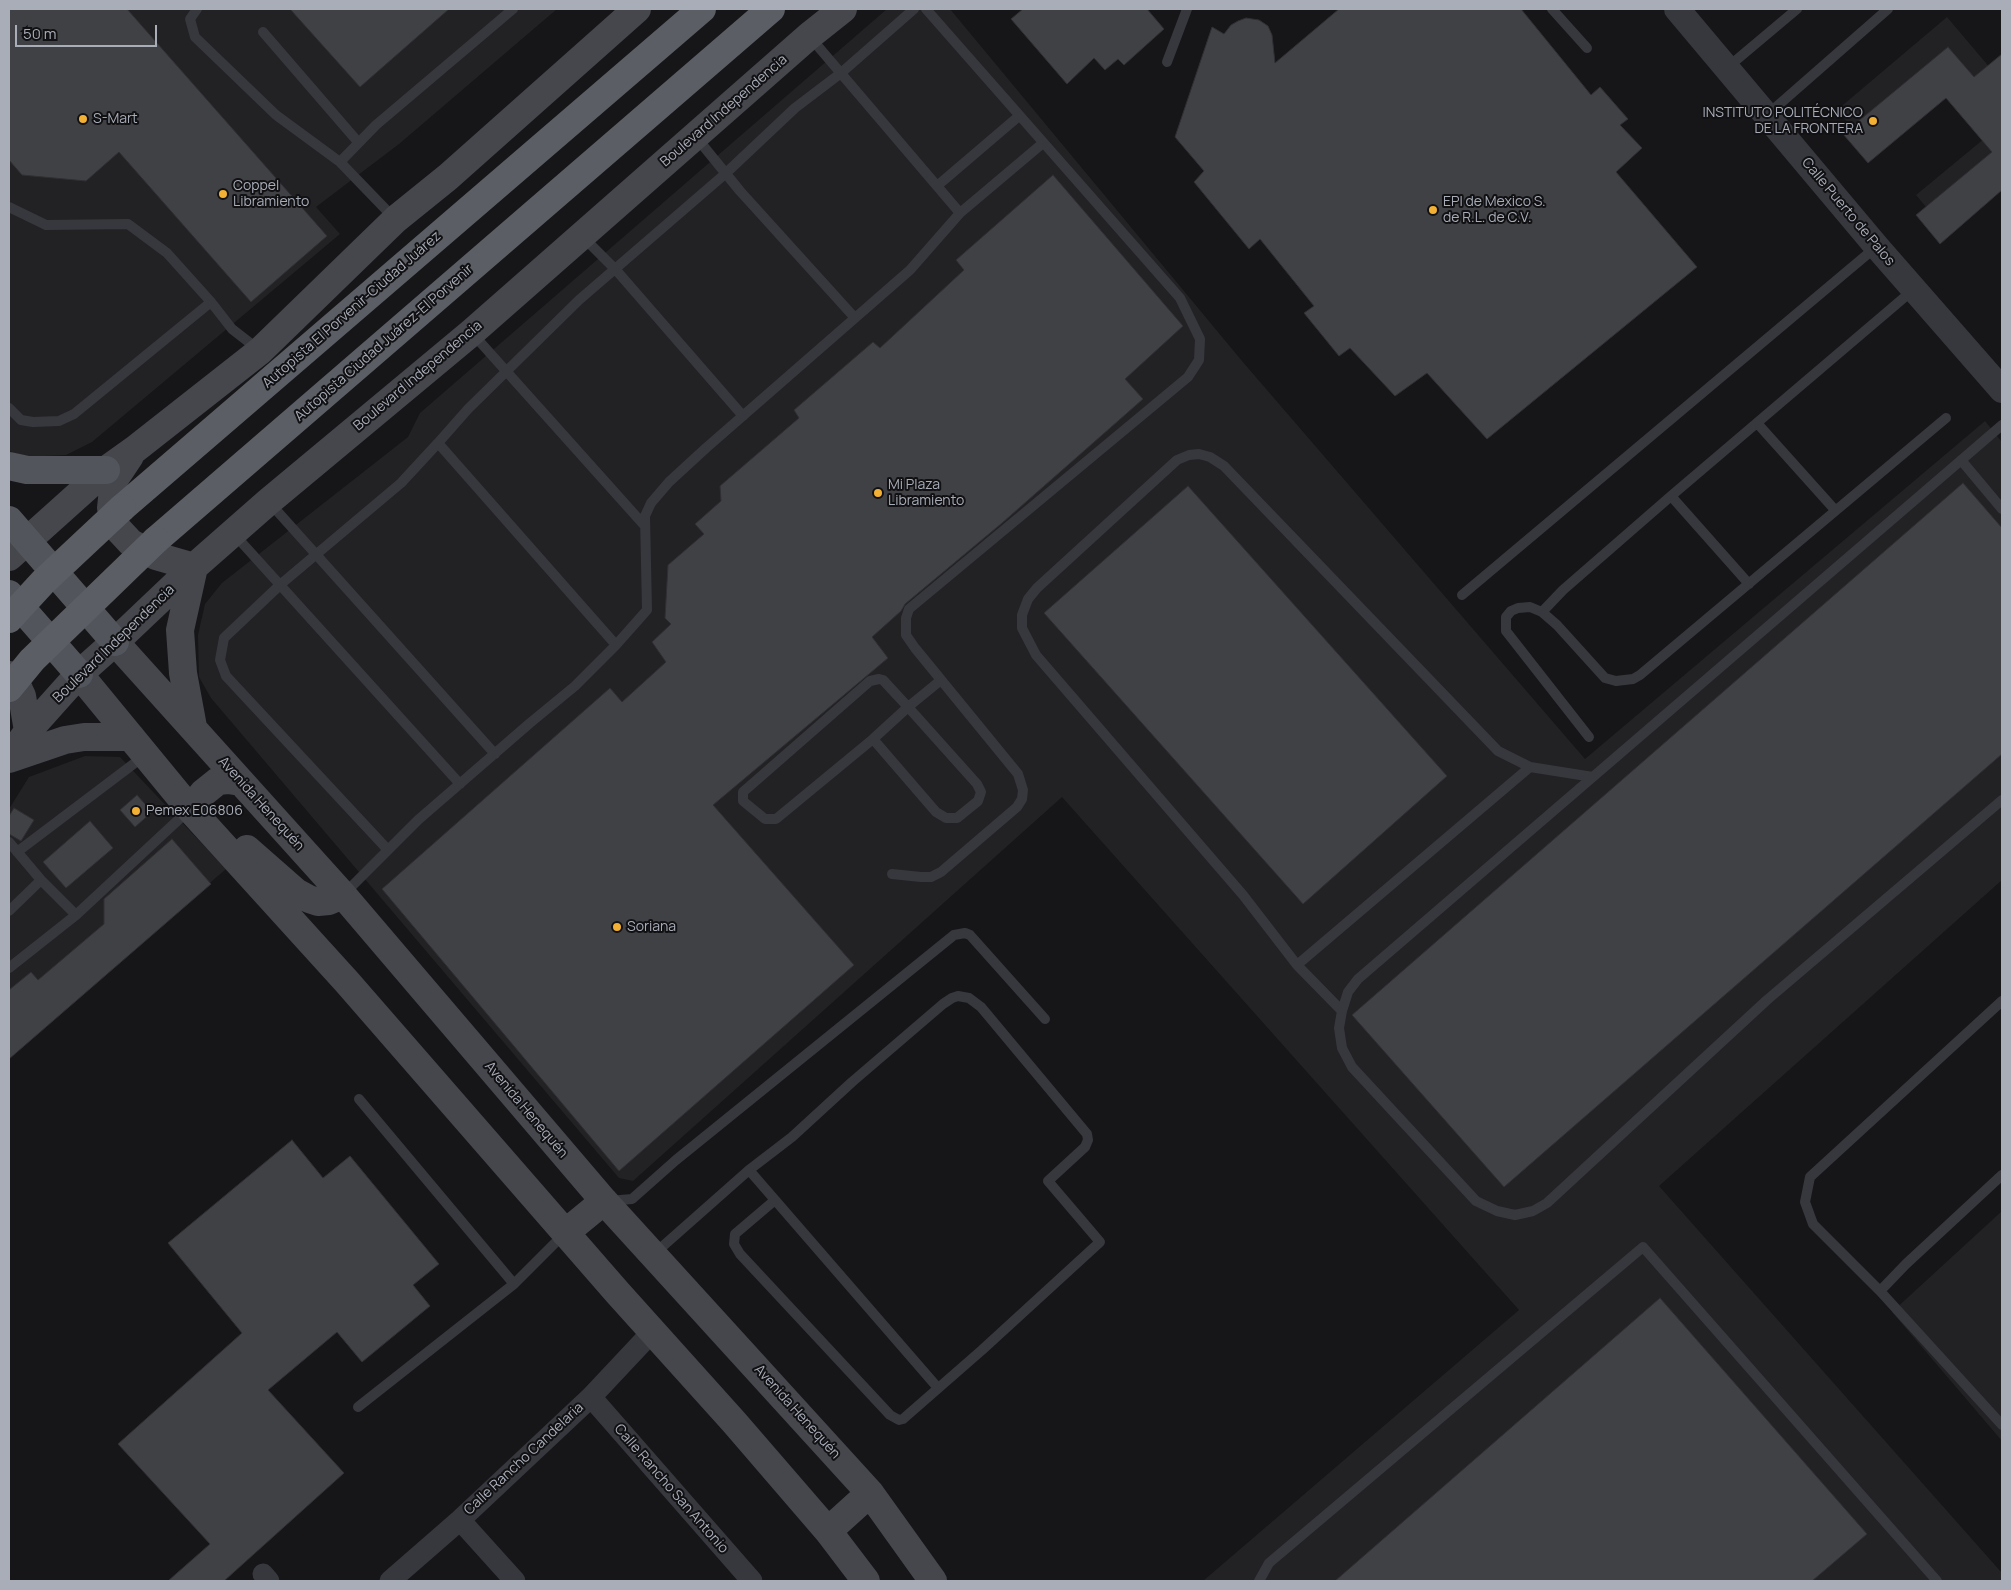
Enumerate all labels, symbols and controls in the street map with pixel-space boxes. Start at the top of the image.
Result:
scale bar [18,15,160,47]
text: 50 m [23,23,57,44]
street label: Boulevard Independencia [657,51,791,171]
place label: INSTITUTO POLITÉCNICO DE LA FRONTERA [1702,105,1863,138]
place label: S-Mart [93,111,138,127]
marker: S-Mart [77,113,89,125]
marker: INSTITUTO POLITÉCNICO DE LA FRONTERA [1867,115,1879,127]
street label: Calle Puerto de Palos [1798,155,1898,269]
place label: Coppel Libramiento [233,178,309,210]
marker: Coppel Libramiento [217,188,229,200]
place label: EPI de Mexico S. de R.L. de C.V. [1443,194,1546,226]
marker: EPI de Mexico S. de R.L. de C.V. [1427,204,1439,216]
street label: Autopista El Porvenir-Ciudad Juárez [259,228,445,392]
street label: Autopista Ciudad Juárez-El Porvenir [291,261,477,425]
street label: Boulevard Independencia [350,317,486,435]
place label: Mi Plaza Libramiento [888,477,964,510]
marker: Mi Plaza Libramiento [872,487,884,499]
street label: Boulevard Independencia [50,582,178,706]
street label: Avenida Henequén [214,754,308,854]
place label: Pemex E06806 [146,803,243,819]
marker: Pemex E06806 [130,805,142,817]
place label: Soriana [627,919,676,935]
marker: Soriana [611,921,623,933]
street label: Avenida Henequén [481,1058,571,1162]
street label: Avenida Henequén [750,1362,844,1462]
street label: Calle Rancho Candelaria [461,1399,587,1519]
street label: Calle Rancho San Antonio [610,1421,732,1557]

